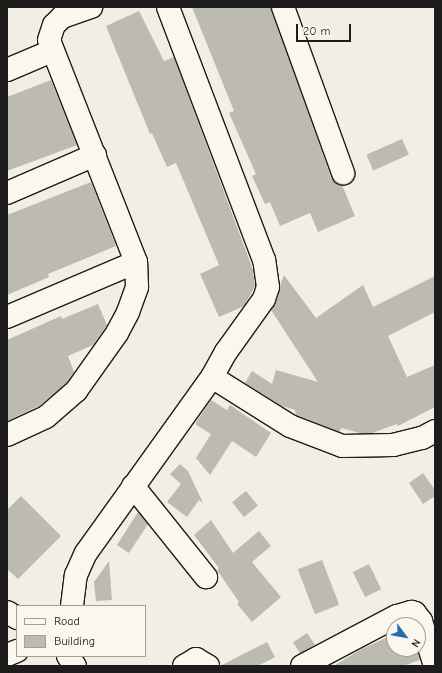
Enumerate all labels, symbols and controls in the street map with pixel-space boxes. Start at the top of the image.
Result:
scale bar [298,16,353,42]
text: 20 m [303,24,331,38]
legend [16,605,146,657]
text: Road [54,614,80,628]
north arrow [386,617,426,657]
text: Building [54,634,95,648]
text: N [408,637,423,650]

